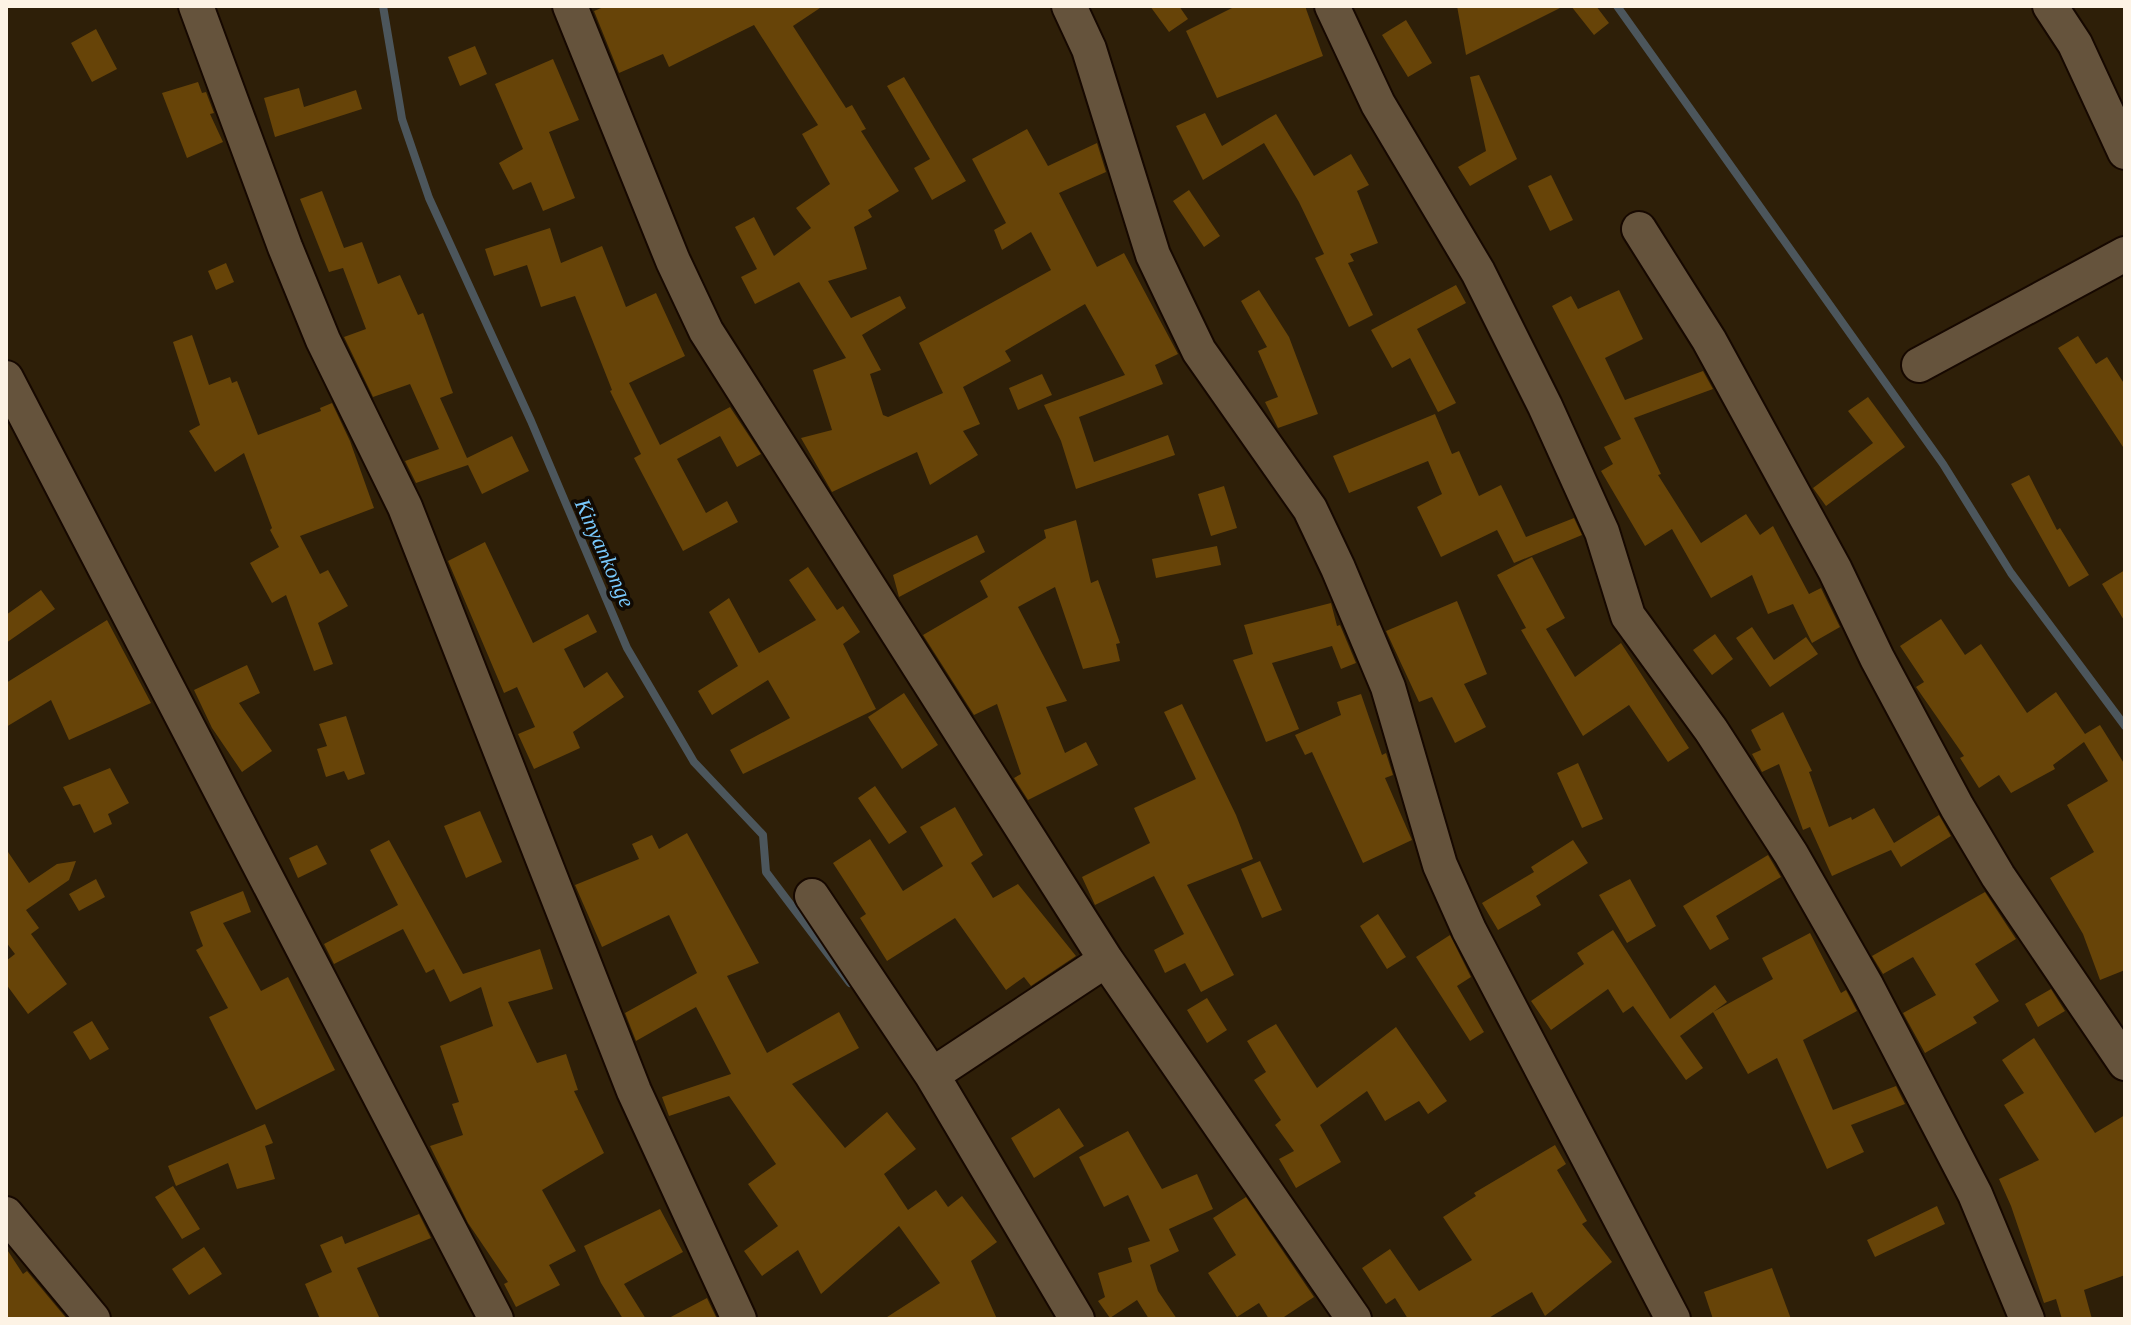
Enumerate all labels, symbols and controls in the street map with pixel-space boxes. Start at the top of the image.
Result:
water label: Kinyankonge [570,494,640,611]

